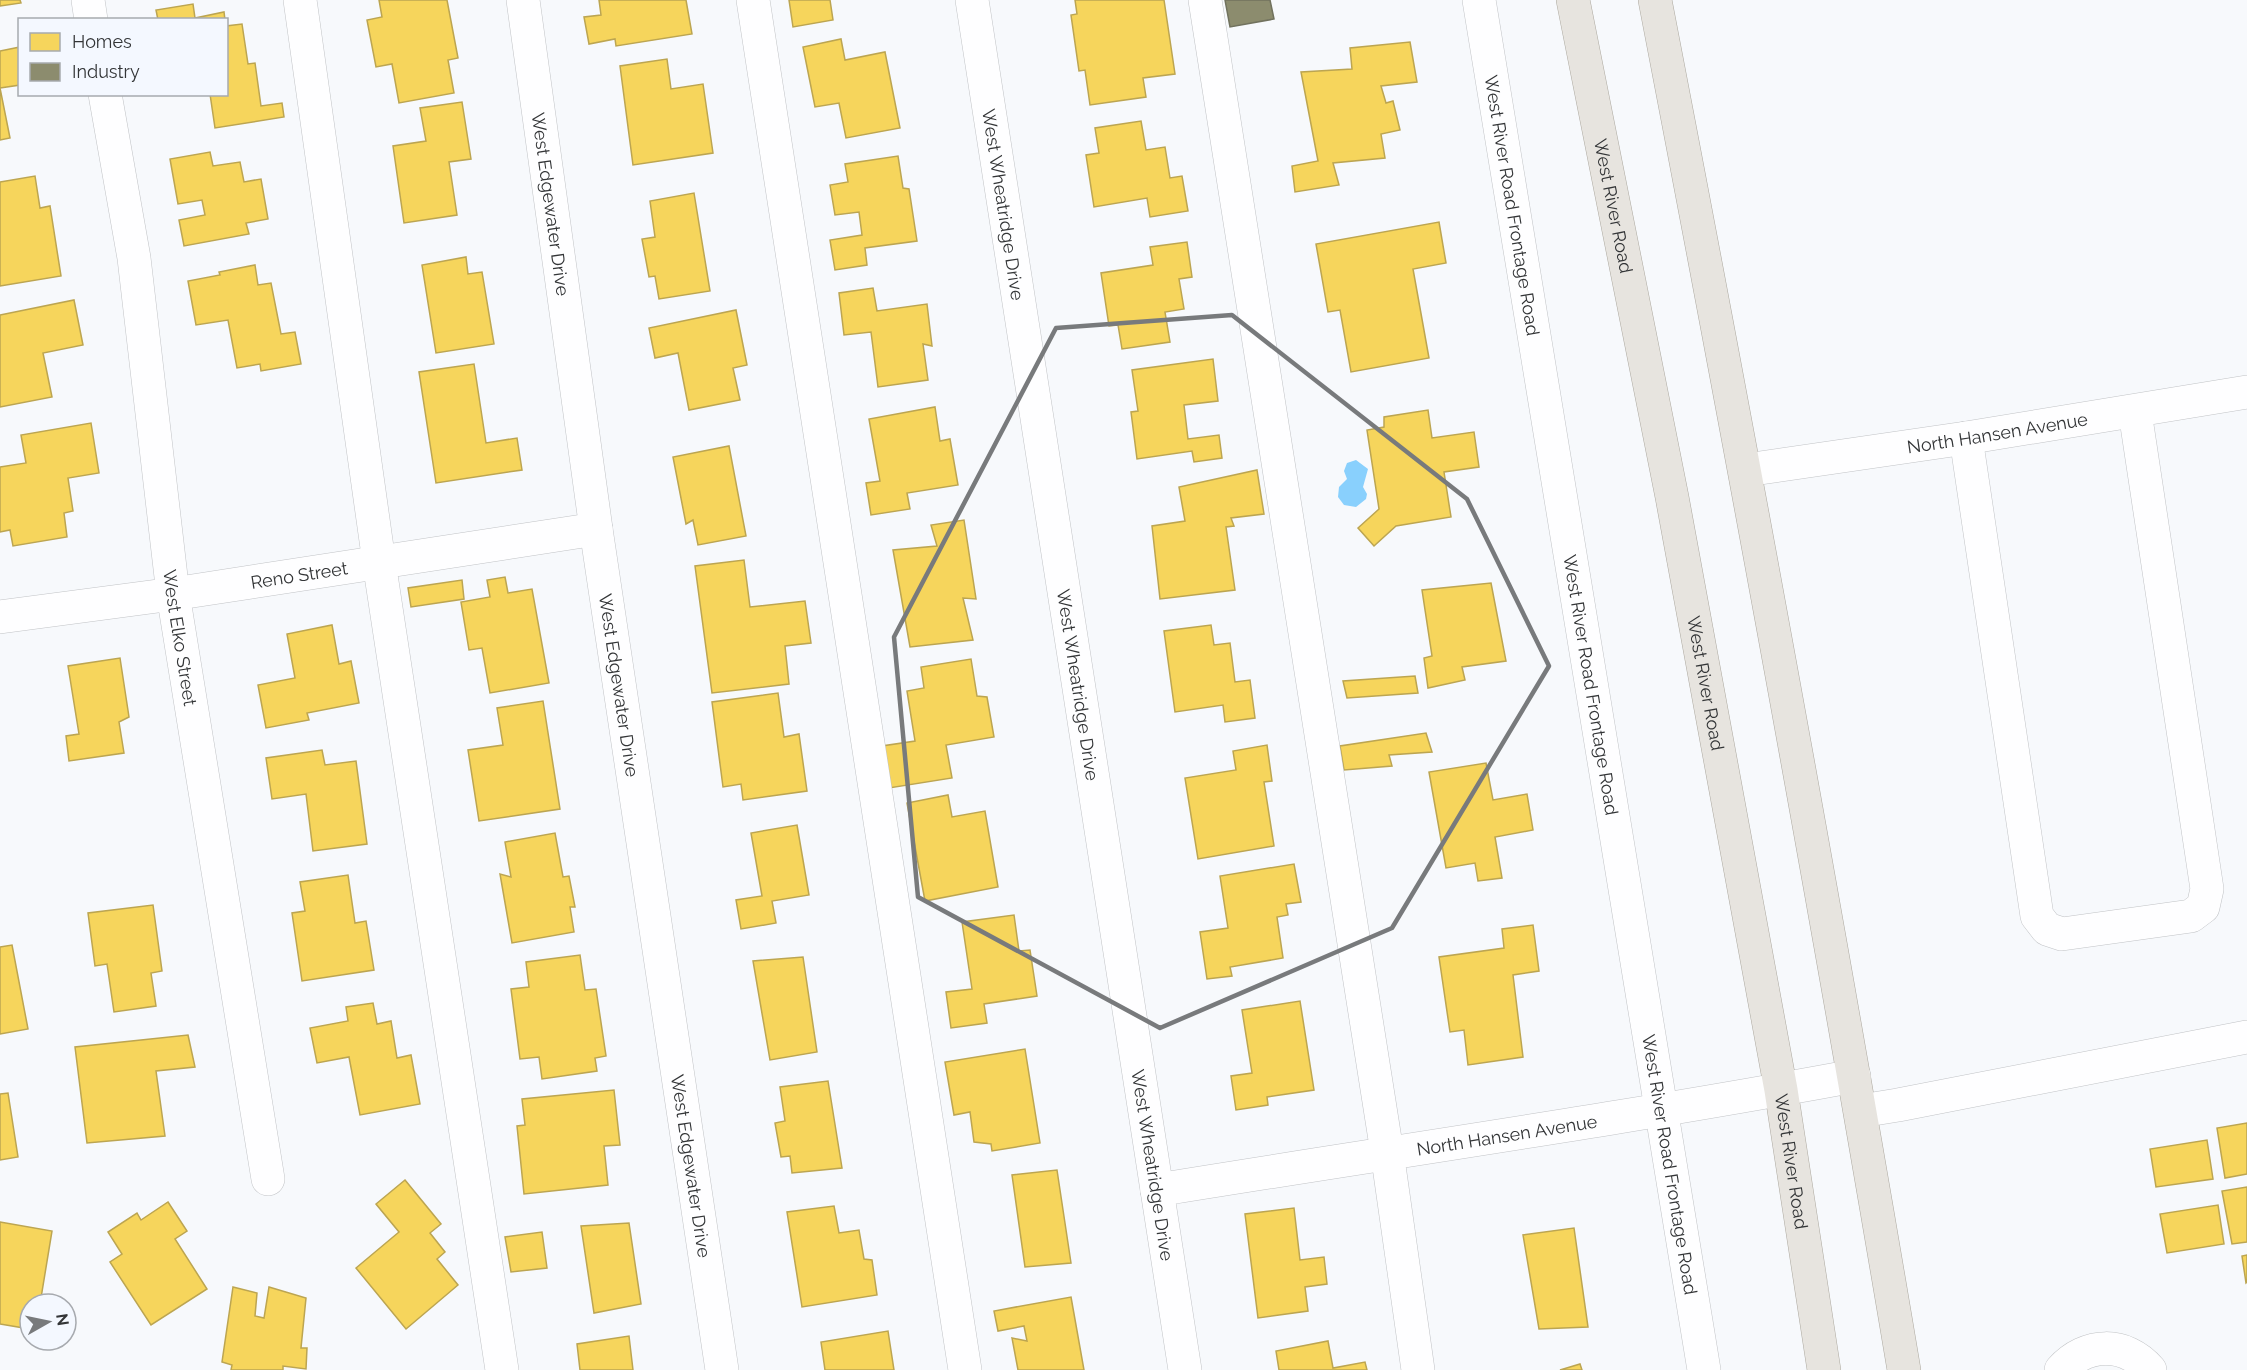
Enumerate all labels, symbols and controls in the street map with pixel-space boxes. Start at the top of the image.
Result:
legend [18,18,228,96]
text: Homes [72,31,132,52]
text: Industry [72,61,140,82]
street label: West River Road Frontage Road [1481,73,1544,337]
street label: West Wheatridge Drive [979,107,1029,302]
street label: West Edgewater Drive [528,111,574,298]
street label: West River Road [1590,137,1638,275]
street label: North Hansen Avenue [1906,408,2089,457]
street label: West River Road Frontage Road [1560,553,1623,817]
street label: Reno Street [249,557,349,592]
street label: West Elko Street [160,568,201,707]
street label: West Wheatridge Drive [1053,588,1104,782]
street label: West Edgewater Drive [595,592,644,779]
street label: West River Road [1684,614,1729,752]
street label: West River Road Frontage Road [1639,1033,1702,1296]
street label: West Wheatridge Drive [1128,1068,1178,1263]
street label: West Edgewater Drive [667,1073,716,1259]
street label: West River Road [1771,1092,1813,1231]
street label: North Hansen Avenue [1415,1110,1599,1159]
north arrow [18,1292,78,1352]
text: N [52,1312,73,1327]

